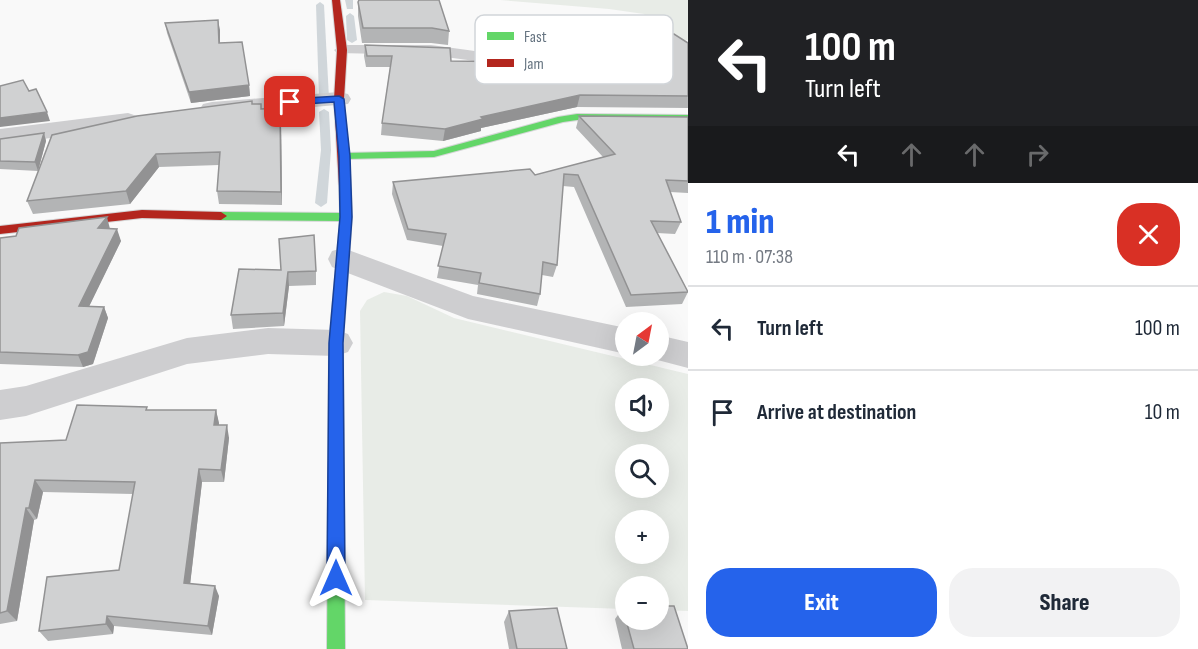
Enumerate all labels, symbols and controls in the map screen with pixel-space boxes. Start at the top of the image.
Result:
legend [475,15,673,84]
text: 100 m [805,22,896,73]
icon: left [706,24,784,102]
text: Fast [524,28,547,47]
text: Jam [523,55,544,74]
text: Turn left [805,73,881,105]
pin [264,76,315,127]
icon: arrive [273,85,306,118]
icon: left [832,138,865,171]
icon: ahead [895,138,928,171]
icon: ahead [958,138,991,171]
icon: right [1021,138,1054,171]
text: 1 min [706,201,774,244]
button: close [1117,203,1180,266]
text: 110 m · 07:38 [706,245,793,269]
north arrow [615,312,669,366]
map controls [615,312,669,630]
icon: left [706,312,739,345]
text: Turn left [757,315,823,342]
text: 100 m [1135,315,1180,342]
button: sound [615,378,669,432]
icon: arrive [706,396,739,429]
text: Arrive at destination [757,399,916,426]
text: 10 m [1145,399,1180,426]
button: search [615,444,669,498]
button: + [615,510,669,564]
position arrow [304,546,368,610]
button: Exit [706,568,937,637]
button: Share [949,568,1180,637]
button: − [615,576,669,630]

